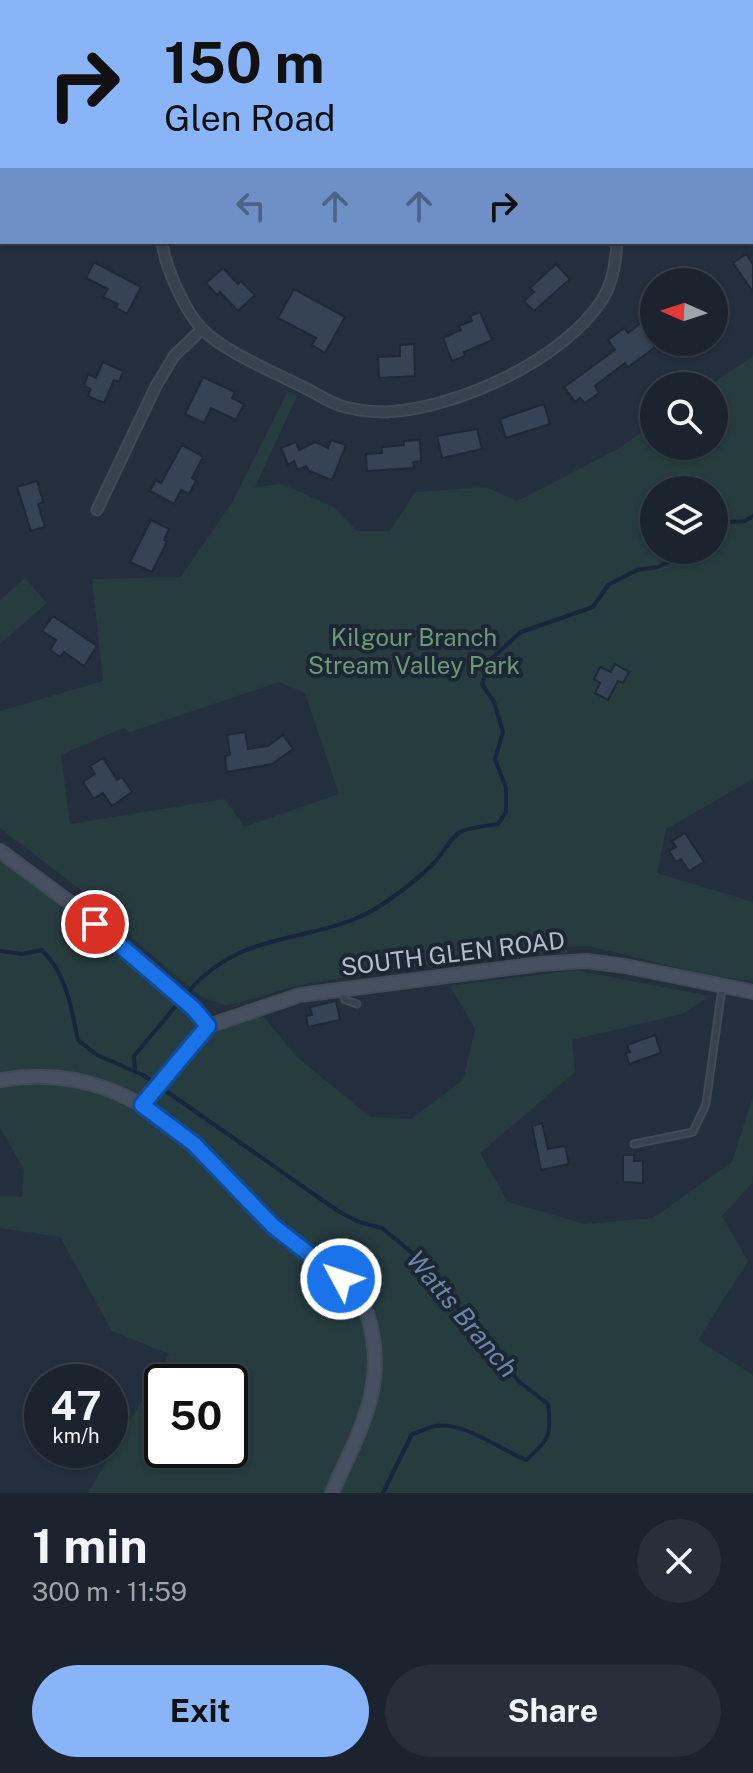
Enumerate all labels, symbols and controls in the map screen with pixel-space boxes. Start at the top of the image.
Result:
text: 150 m [164,30,325,96]
icon: right [32,32,136,136]
text: Glen Road [164,97,336,139]
icon: left [229,184,273,228]
icon: ahead [313,184,357,228]
icon: ahead [397,184,441,228]
icon: right [481,184,525,228]
north arrow [640,268,728,356]
map controls [640,268,728,564]
button: search [640,372,728,460]
button: layers [640,476,728,564]
park label: Kilgour Branch Stream Valley Park [308,623,520,679]
pin [61,890,129,958]
icon: arrive [73,902,117,946]
street label: SOUTH GLEN ROAD [339,925,566,981]
position arrow [299,1237,383,1321]
water label: Watts Branch [401,1244,524,1383]
speed limit sign: 50 [144,1364,248,1468]
text: 47 [50,1382,102,1429]
text: km/h [52,1424,100,1448]
text: 1 min [32,1517,148,1574]
button: close [637,1519,721,1603]
text: 300 m · 11:59 [32,1576,187,1607]
button: Exit [32,1665,369,1757]
button: Share [385,1665,721,1757]

